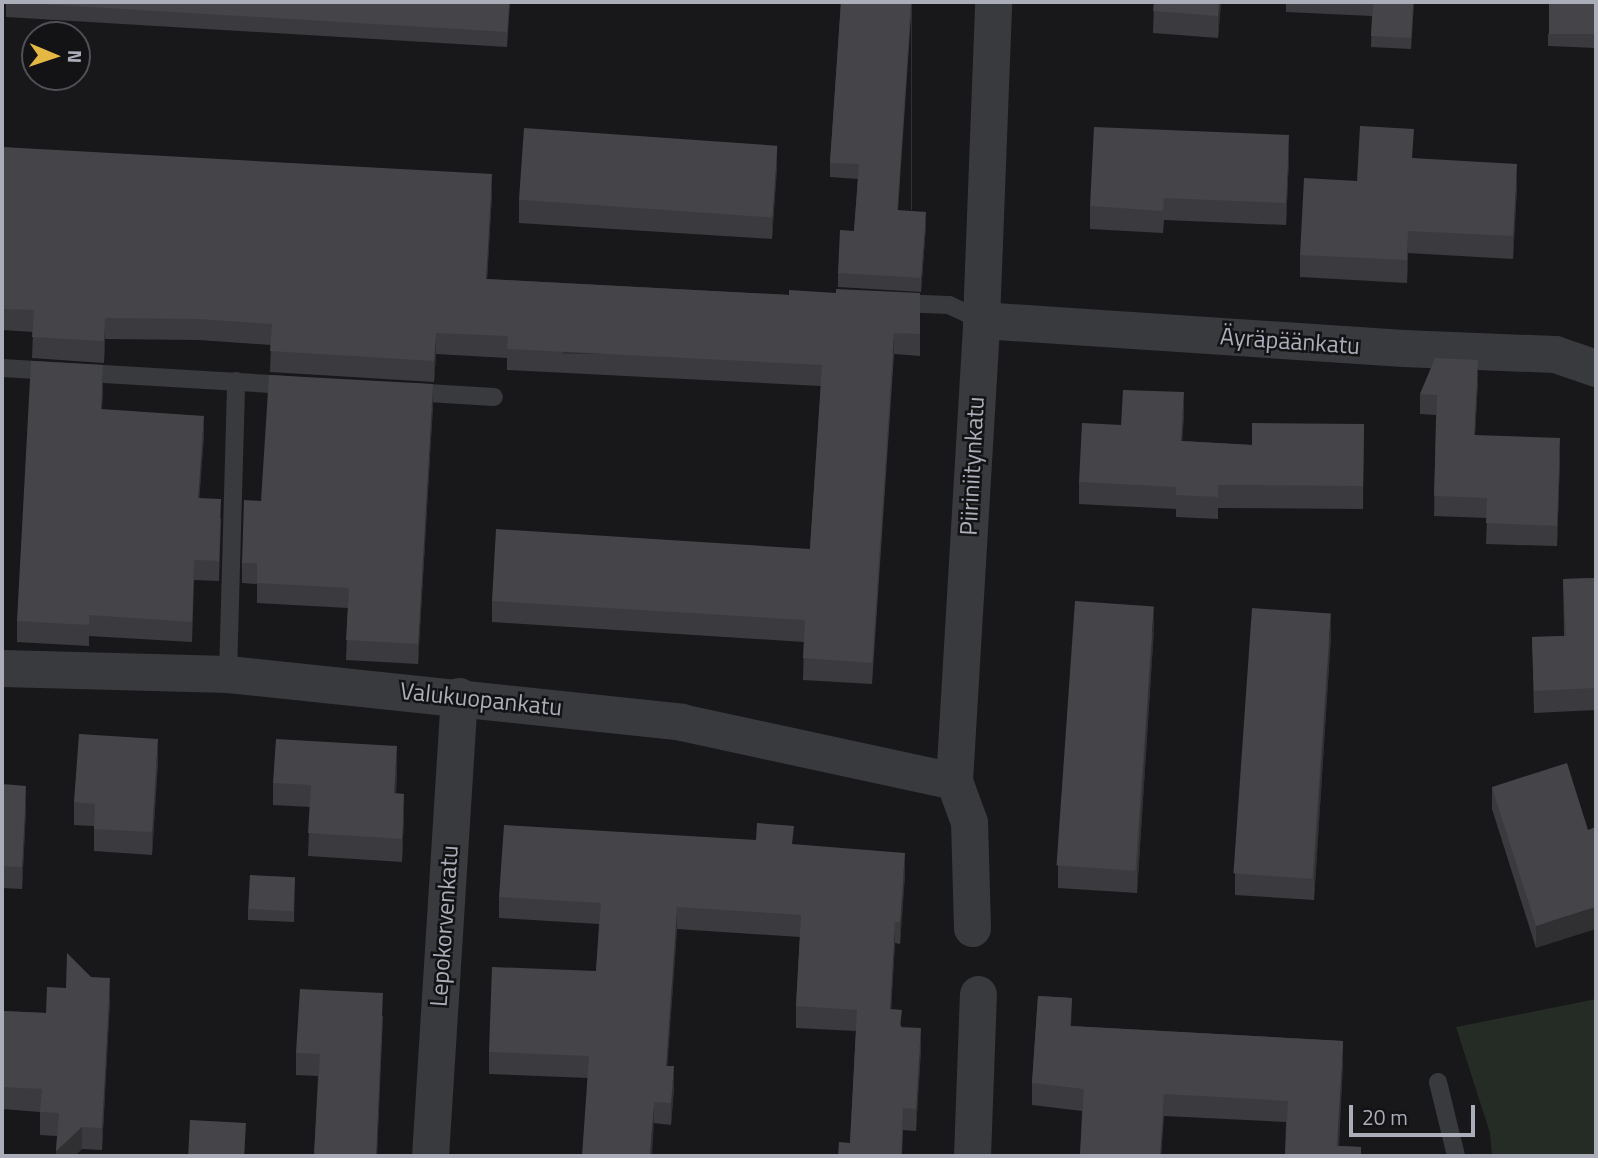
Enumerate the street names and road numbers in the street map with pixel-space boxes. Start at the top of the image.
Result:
street label: Äyräpäänkatu [1219,322,1361,360]
street label: Piiriniitynkatu [954,396,990,536]
street label: Valukuopankatu [399,676,563,722]
street label: Lepokorvenkatu [424,844,464,1008]

